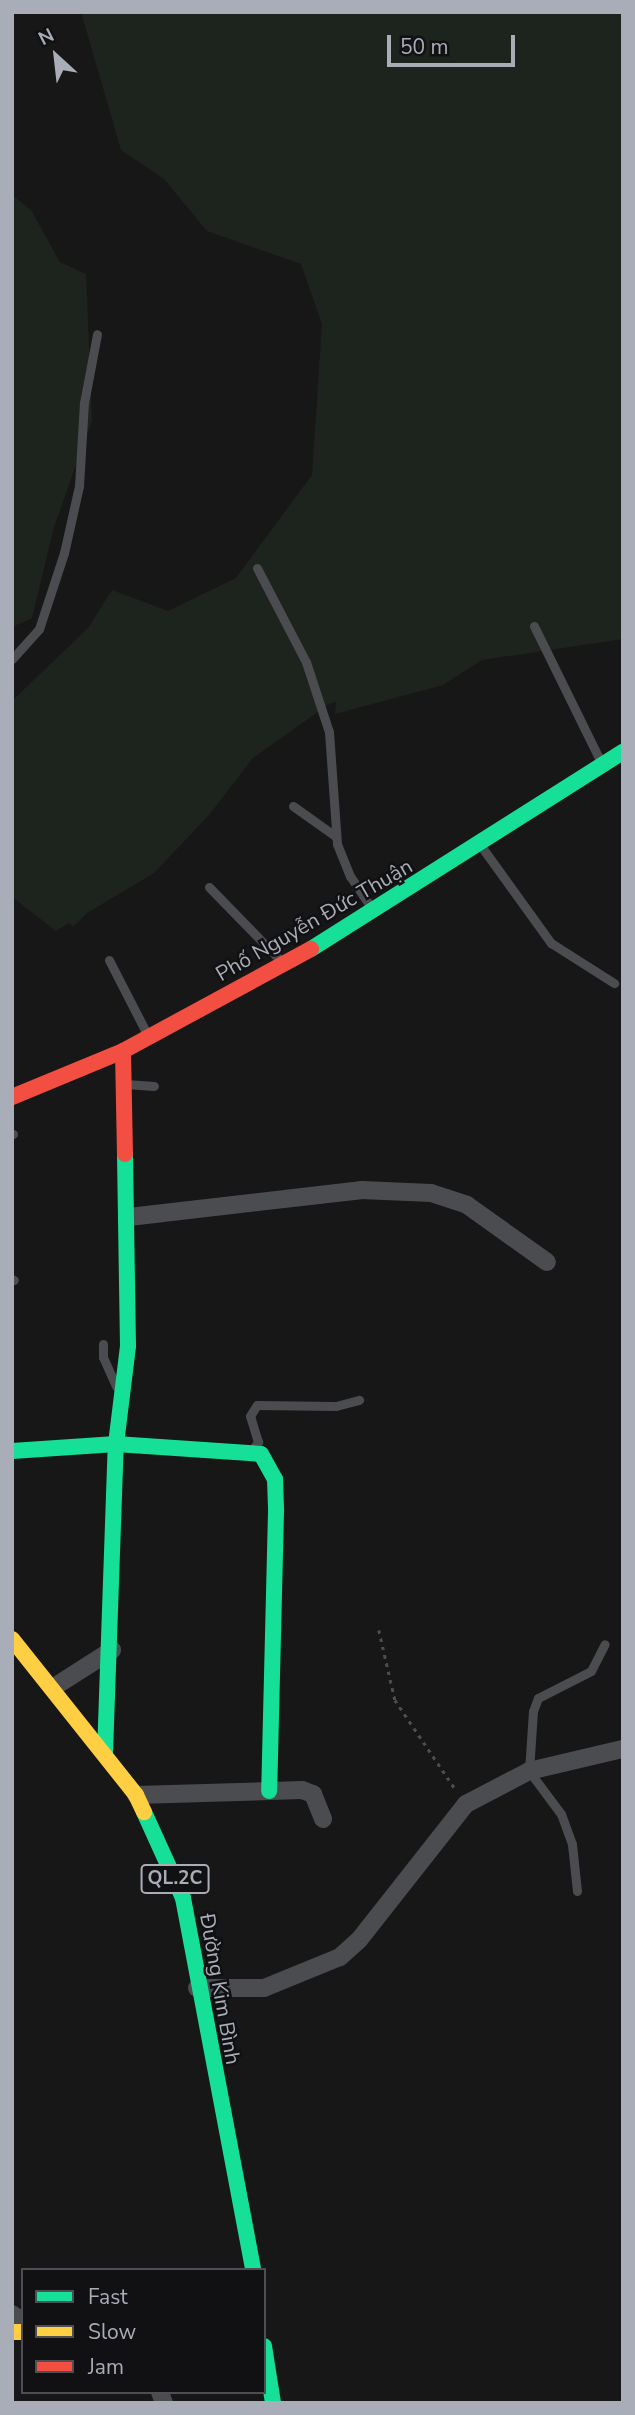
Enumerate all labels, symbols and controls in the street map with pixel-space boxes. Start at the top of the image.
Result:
north arrow [21,21,91,91]
scale bar [390,21,518,65]
text: N [34,22,59,52]
text: 50 m [400,33,449,61]
street label: Phố Nguyễn Đức Thuận [211,853,417,987]
road number: QL.2C [140,1864,210,1895]
street label: Đường Kim Bình [194,1911,246,2067]
legend [21,2268,266,2394]
text: Fast [88,2283,128,2311]
text: Slow [88,2318,136,2346]
text: Jam [88,2353,124,2381]

